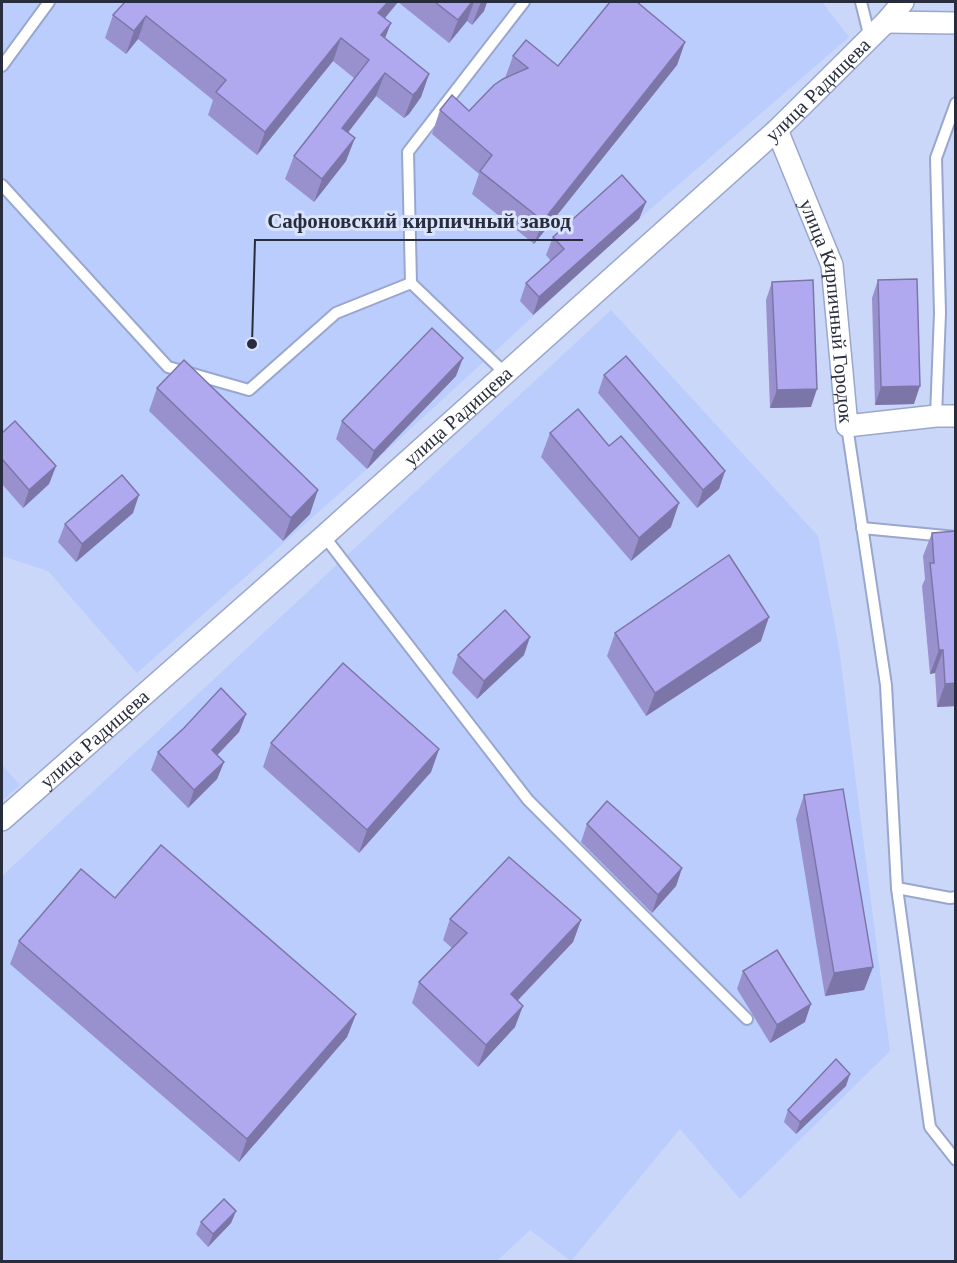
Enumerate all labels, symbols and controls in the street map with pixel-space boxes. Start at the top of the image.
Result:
street label: улица Радищева [761,33,874,147]
street label: улица Кирпичный Городок [794,196,858,424]
callout: Сафоновский кирпичный завод [255,201,583,240]
text: Сафоновский кирпичный завод [267,209,571,233]
street label: улица Радищева [399,362,516,471]
street label: улица Радищева [35,685,153,793]

